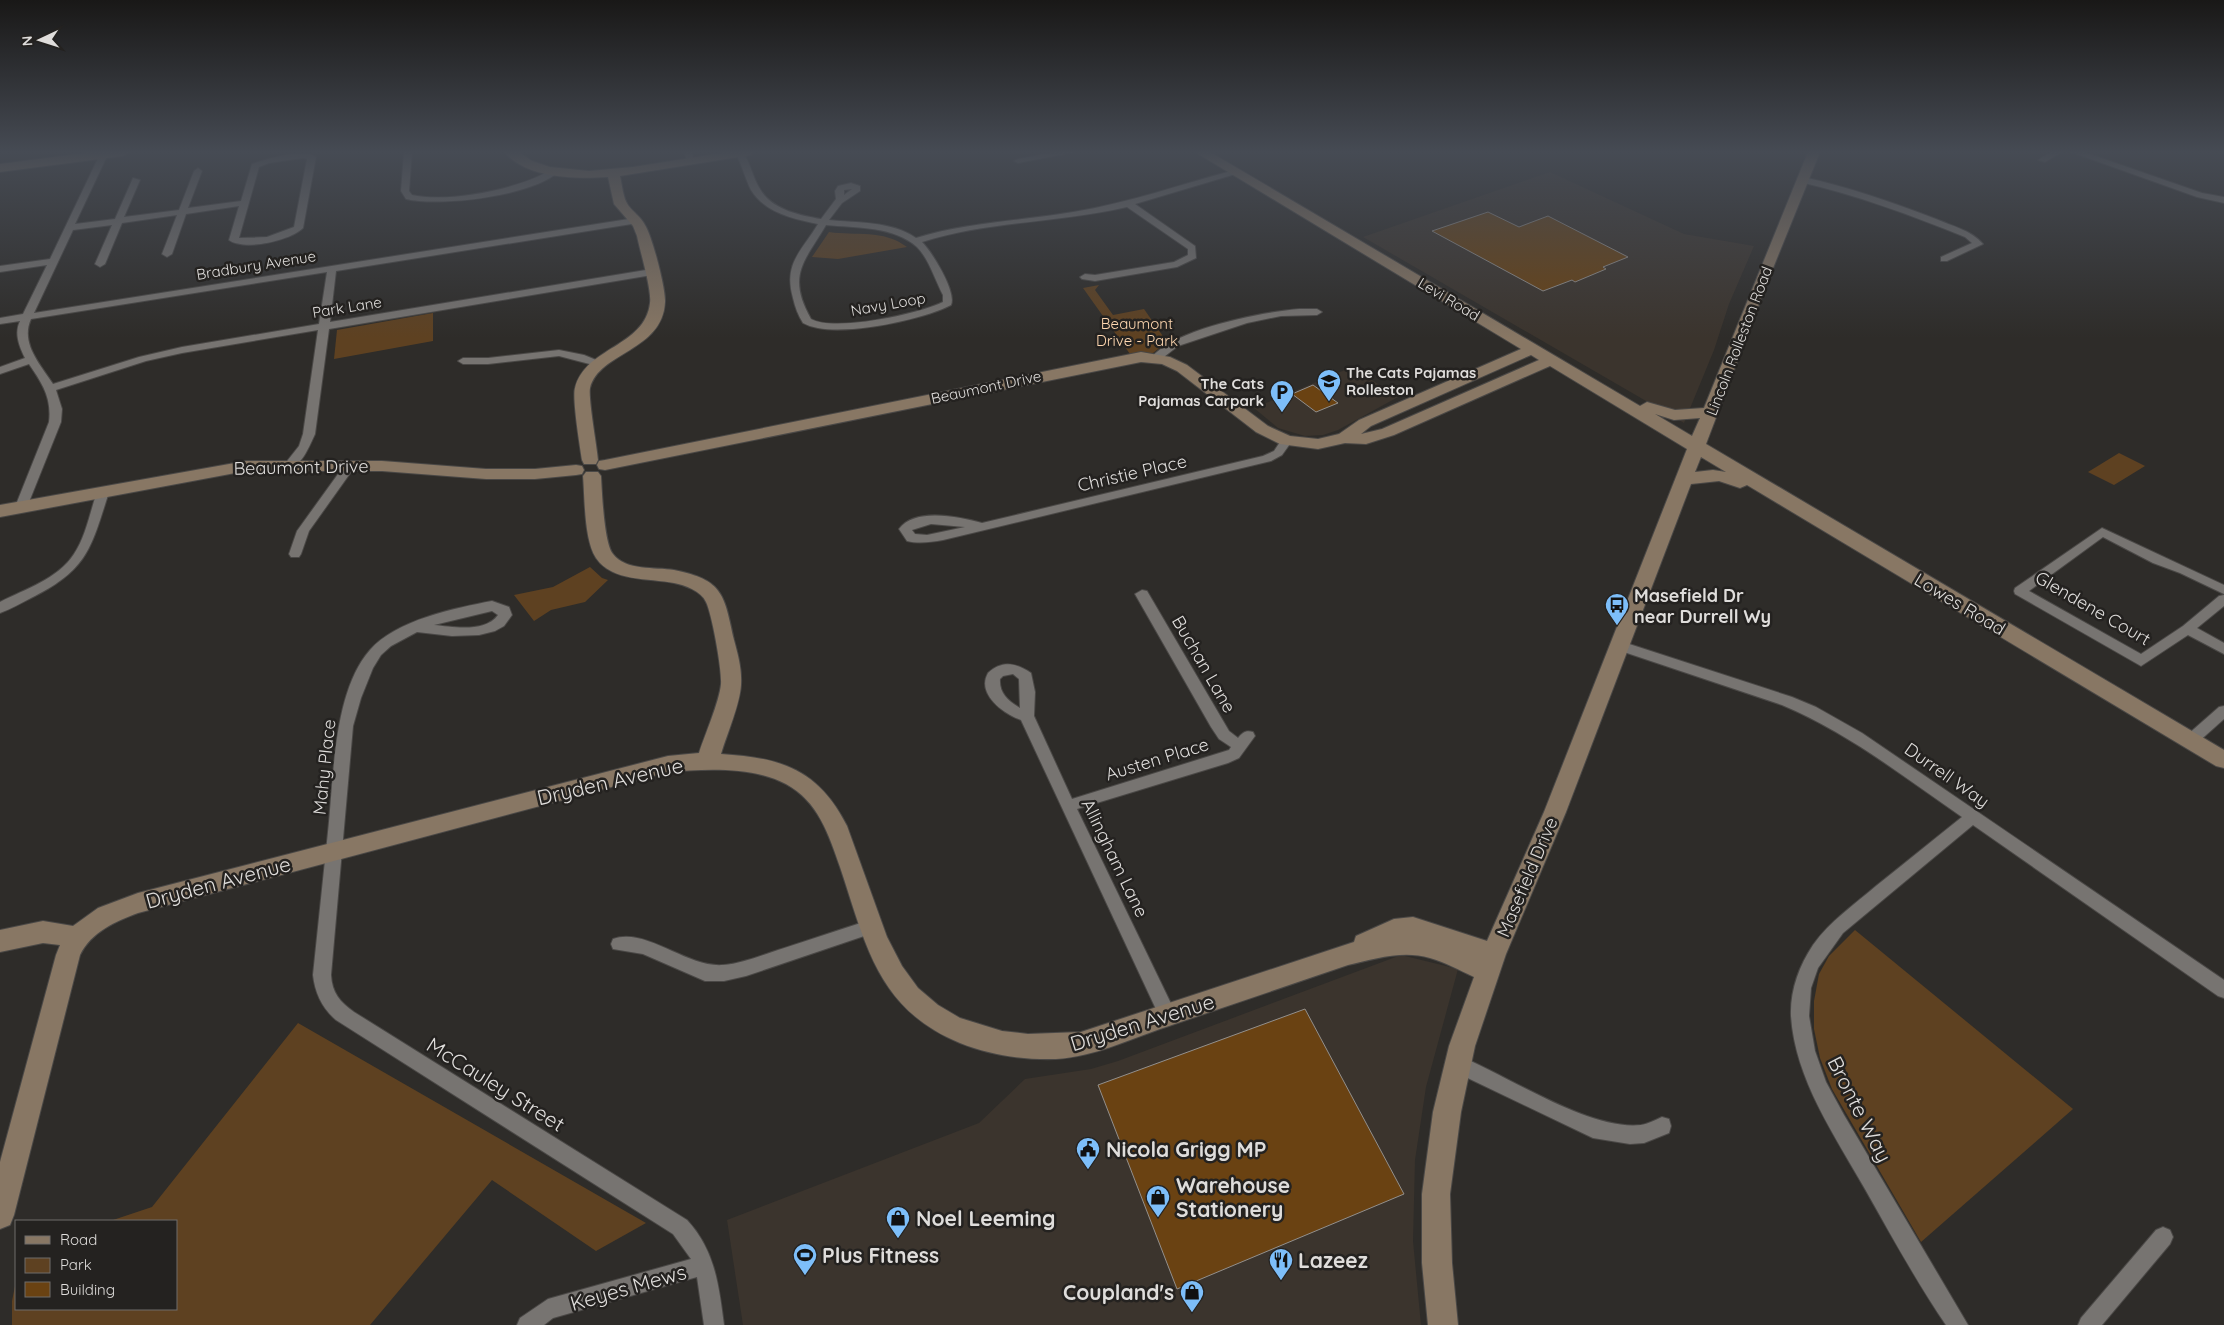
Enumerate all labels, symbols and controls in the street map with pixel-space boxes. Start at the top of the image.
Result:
north arrow [15,15,65,65]
text: N [18,35,36,47]
street label: Bradbury Avenue [195,246,317,284]
street label: Lincoln Rolleston Road [1702,264,1776,418]
street label: Levi Road [1415,273,1483,325]
street label: Navy Loop [849,288,927,320]
street label: Park Lane [311,292,383,322]
park label: Beaumont Drive - Park [1096,314,1178,350]
place label: The Cats Pajamas Rolleston [1346,363,1476,399]
street label: Beaumont Drive [929,366,1043,408]
school or university icon: The Cats Pajamas Rolleston [1316,368,1342,402]
place label: The Cats Pajamas Carpark [1138,374,1264,410]
parking icon: The Cats Pajamas Carpark [1269,379,1295,413]
street label: Christie Place [1075,449,1189,497]
street label: Beaumont Drive [233,454,369,480]
street label: Glendene Court [2031,566,2155,650]
street label: Lowes Road [1910,568,2010,640]
place label: Masefield Dr near Durrell Wy [1634,584,1771,628]
bus stop icon: Masefield Dr near Durrell Wy [1604,592,1630,626]
street label: Buchan Lane [1167,611,1241,717]
street label: Mahy Place [308,718,340,816]
street label: Austen Place [1103,732,1211,786]
street label: Durrell Way [1900,737,1994,813]
street label: Dryden Avenue [534,752,686,810]
street label: Allingham Lane [1076,795,1154,921]
street label: Masefield Drive [1491,814,1563,940]
street label: Dryden Avenue [143,850,293,914]
street label: Dryden Avenue [1067,988,1217,1056]
street label: McCauley Street [422,1031,570,1137]
street label: Bronte Way [1822,1052,1898,1166]
public building icon: Nicola Grigg MP [1075,1136,1101,1170]
place label: Nicola Grigg MP [1106,1136,1266,1162]
place label: Warehouse Stationery [1176,1172,1290,1222]
shop icon: Warehouse Stationery [1145,1184,1171,1218]
shop icon: Noel Leeming [885,1205,911,1239]
place label: Noel Leeming [916,1205,1055,1231]
legend [15,1220,178,1310]
text: Road [60,1230,97,1249]
sports icon: Plus Fitness [792,1242,818,1276]
place label: Plus Fitness [822,1242,939,1268]
restaurant icon: Lazeez [1268,1247,1294,1281]
place label: Lazeez [1298,1247,1368,1273]
text: Park [60,1255,92,1274]
street label: Keyes Mews [567,1258,689,1316]
place label: Coupland's [1063,1279,1174,1305]
shop icon: Coupland's [1179,1279,1205,1313]
text: Building [60,1280,115,1299]

